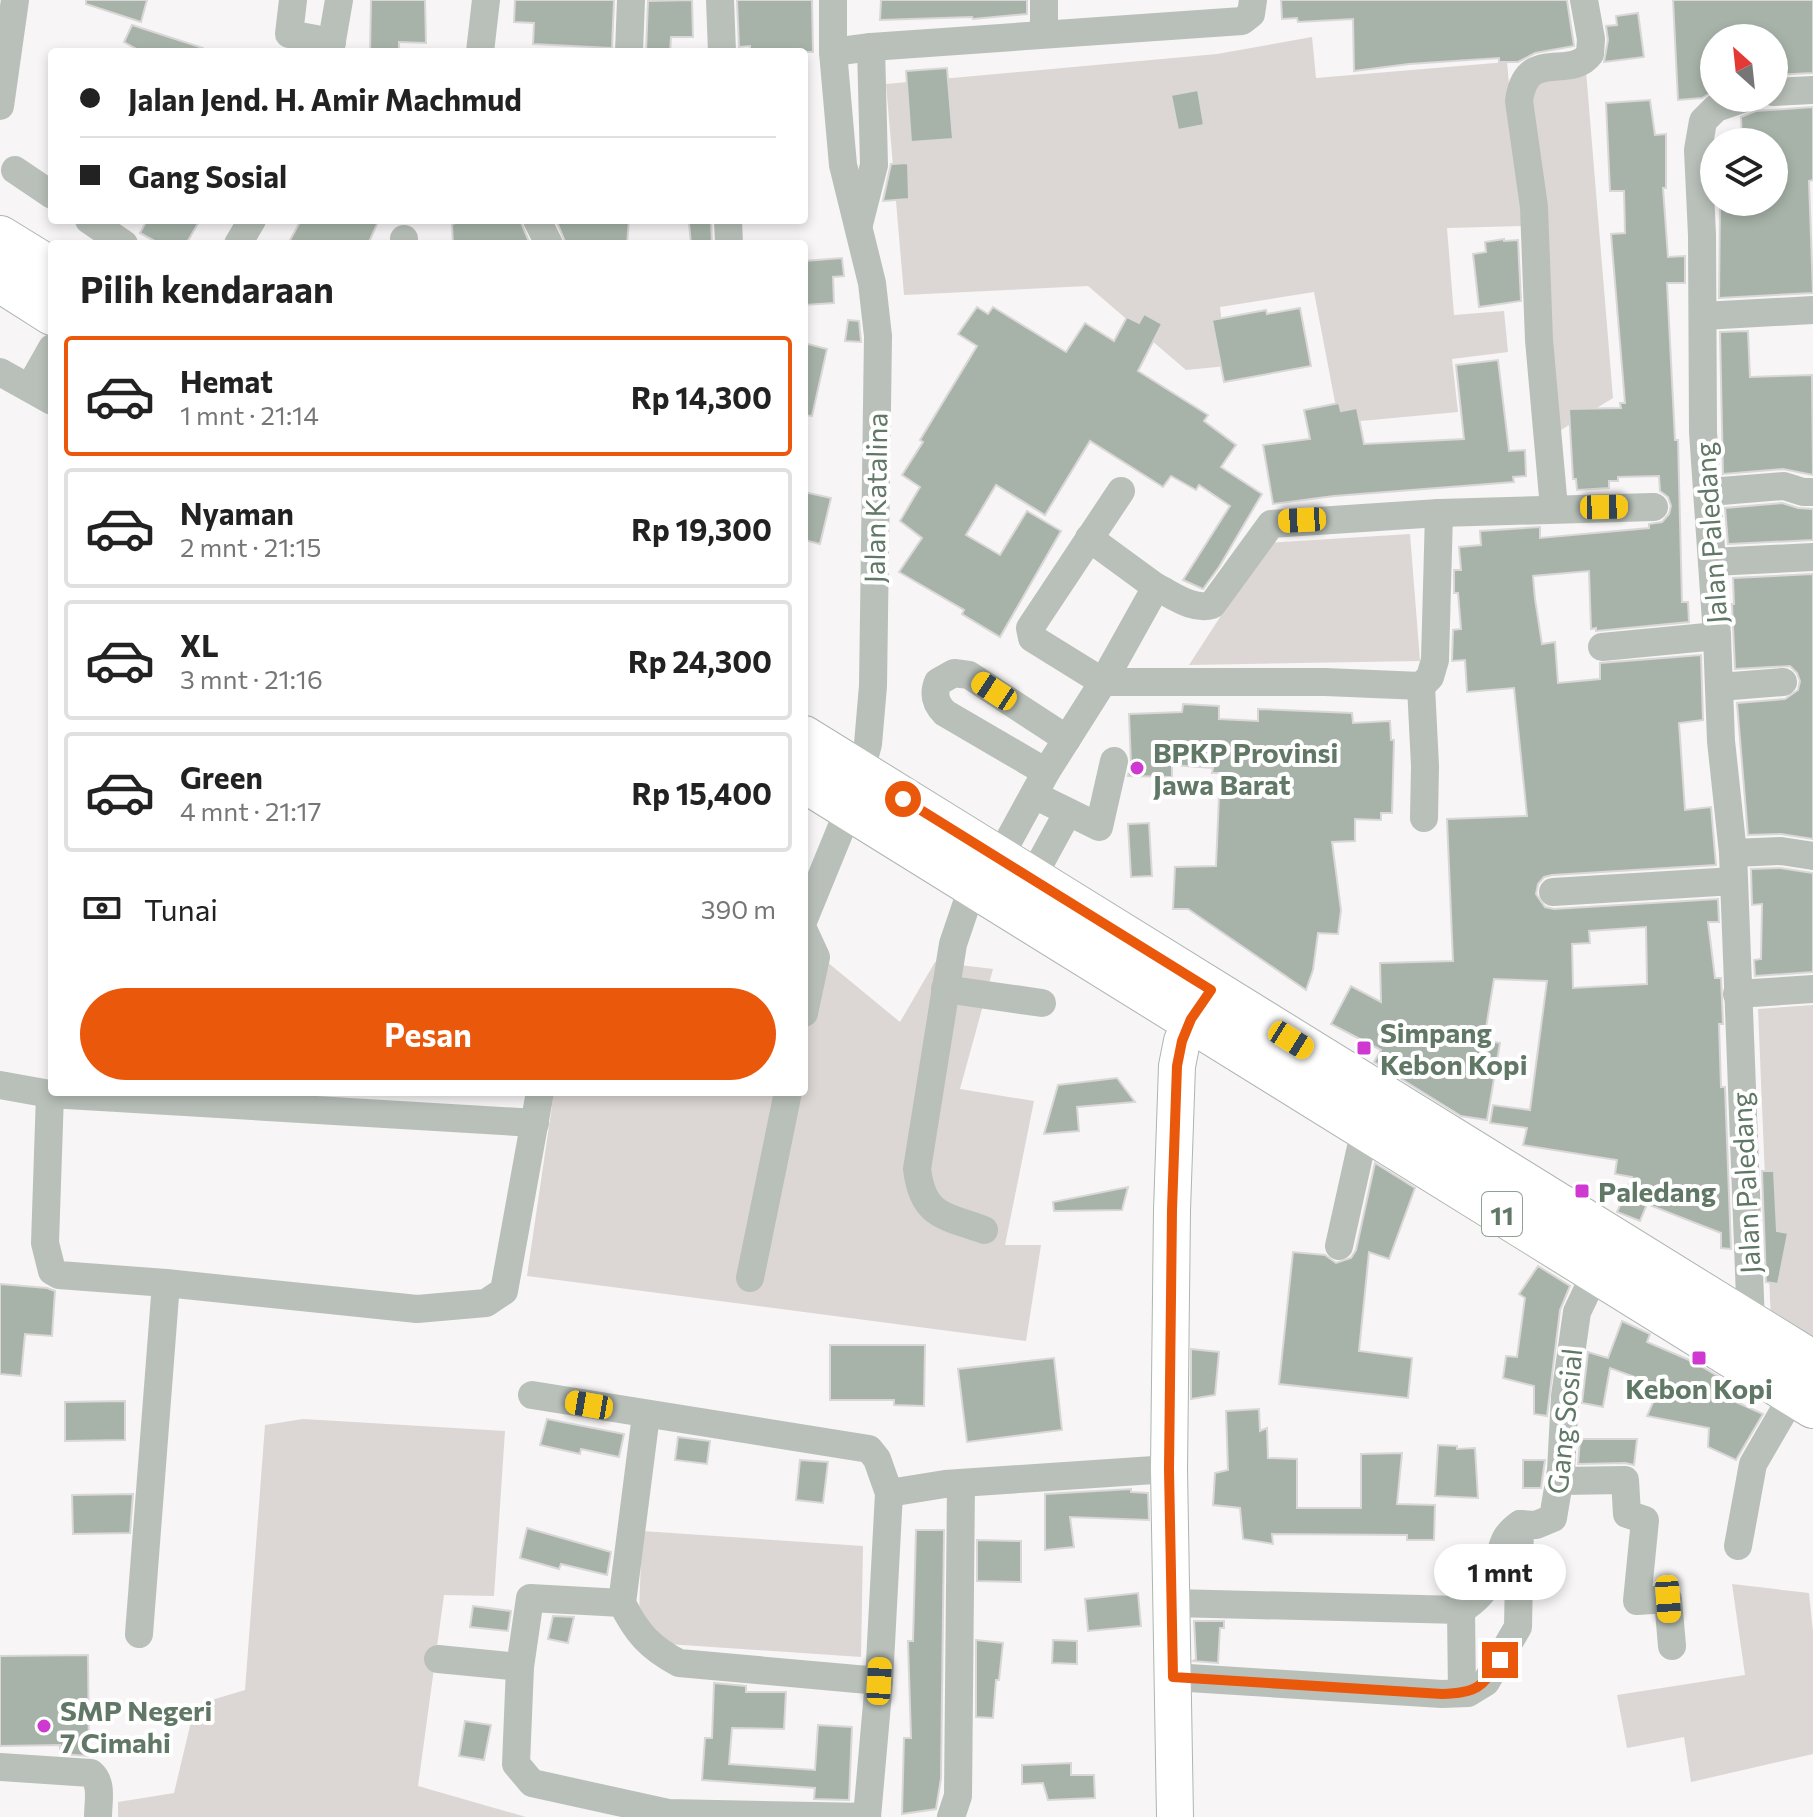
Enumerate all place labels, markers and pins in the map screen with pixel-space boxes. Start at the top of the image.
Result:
place label: BPKP Provinsi Jawa Barat [1153,735,1338,801]
marker: BPKP Provinsi Jawa Barat [1128,759,1146,777]
place label: Simpang Kebon Kopi [1380,1015,1527,1081]
marker: Simpang Kebon Kopi [1355,1039,1373,1057]
place label: Paledang [1598,1174,1716,1208]
marker: Paledang [1573,1182,1591,1200]
marker: Kebon Kopi [1690,1349,1708,1367]
place label: Kebon Kopi [1625,1371,1773,1405]
place label: SMP Negeri 7 Cimahi [60,1693,212,1759]
marker: SMP Negeri 7 Cimahi [35,1717,53,1735]

